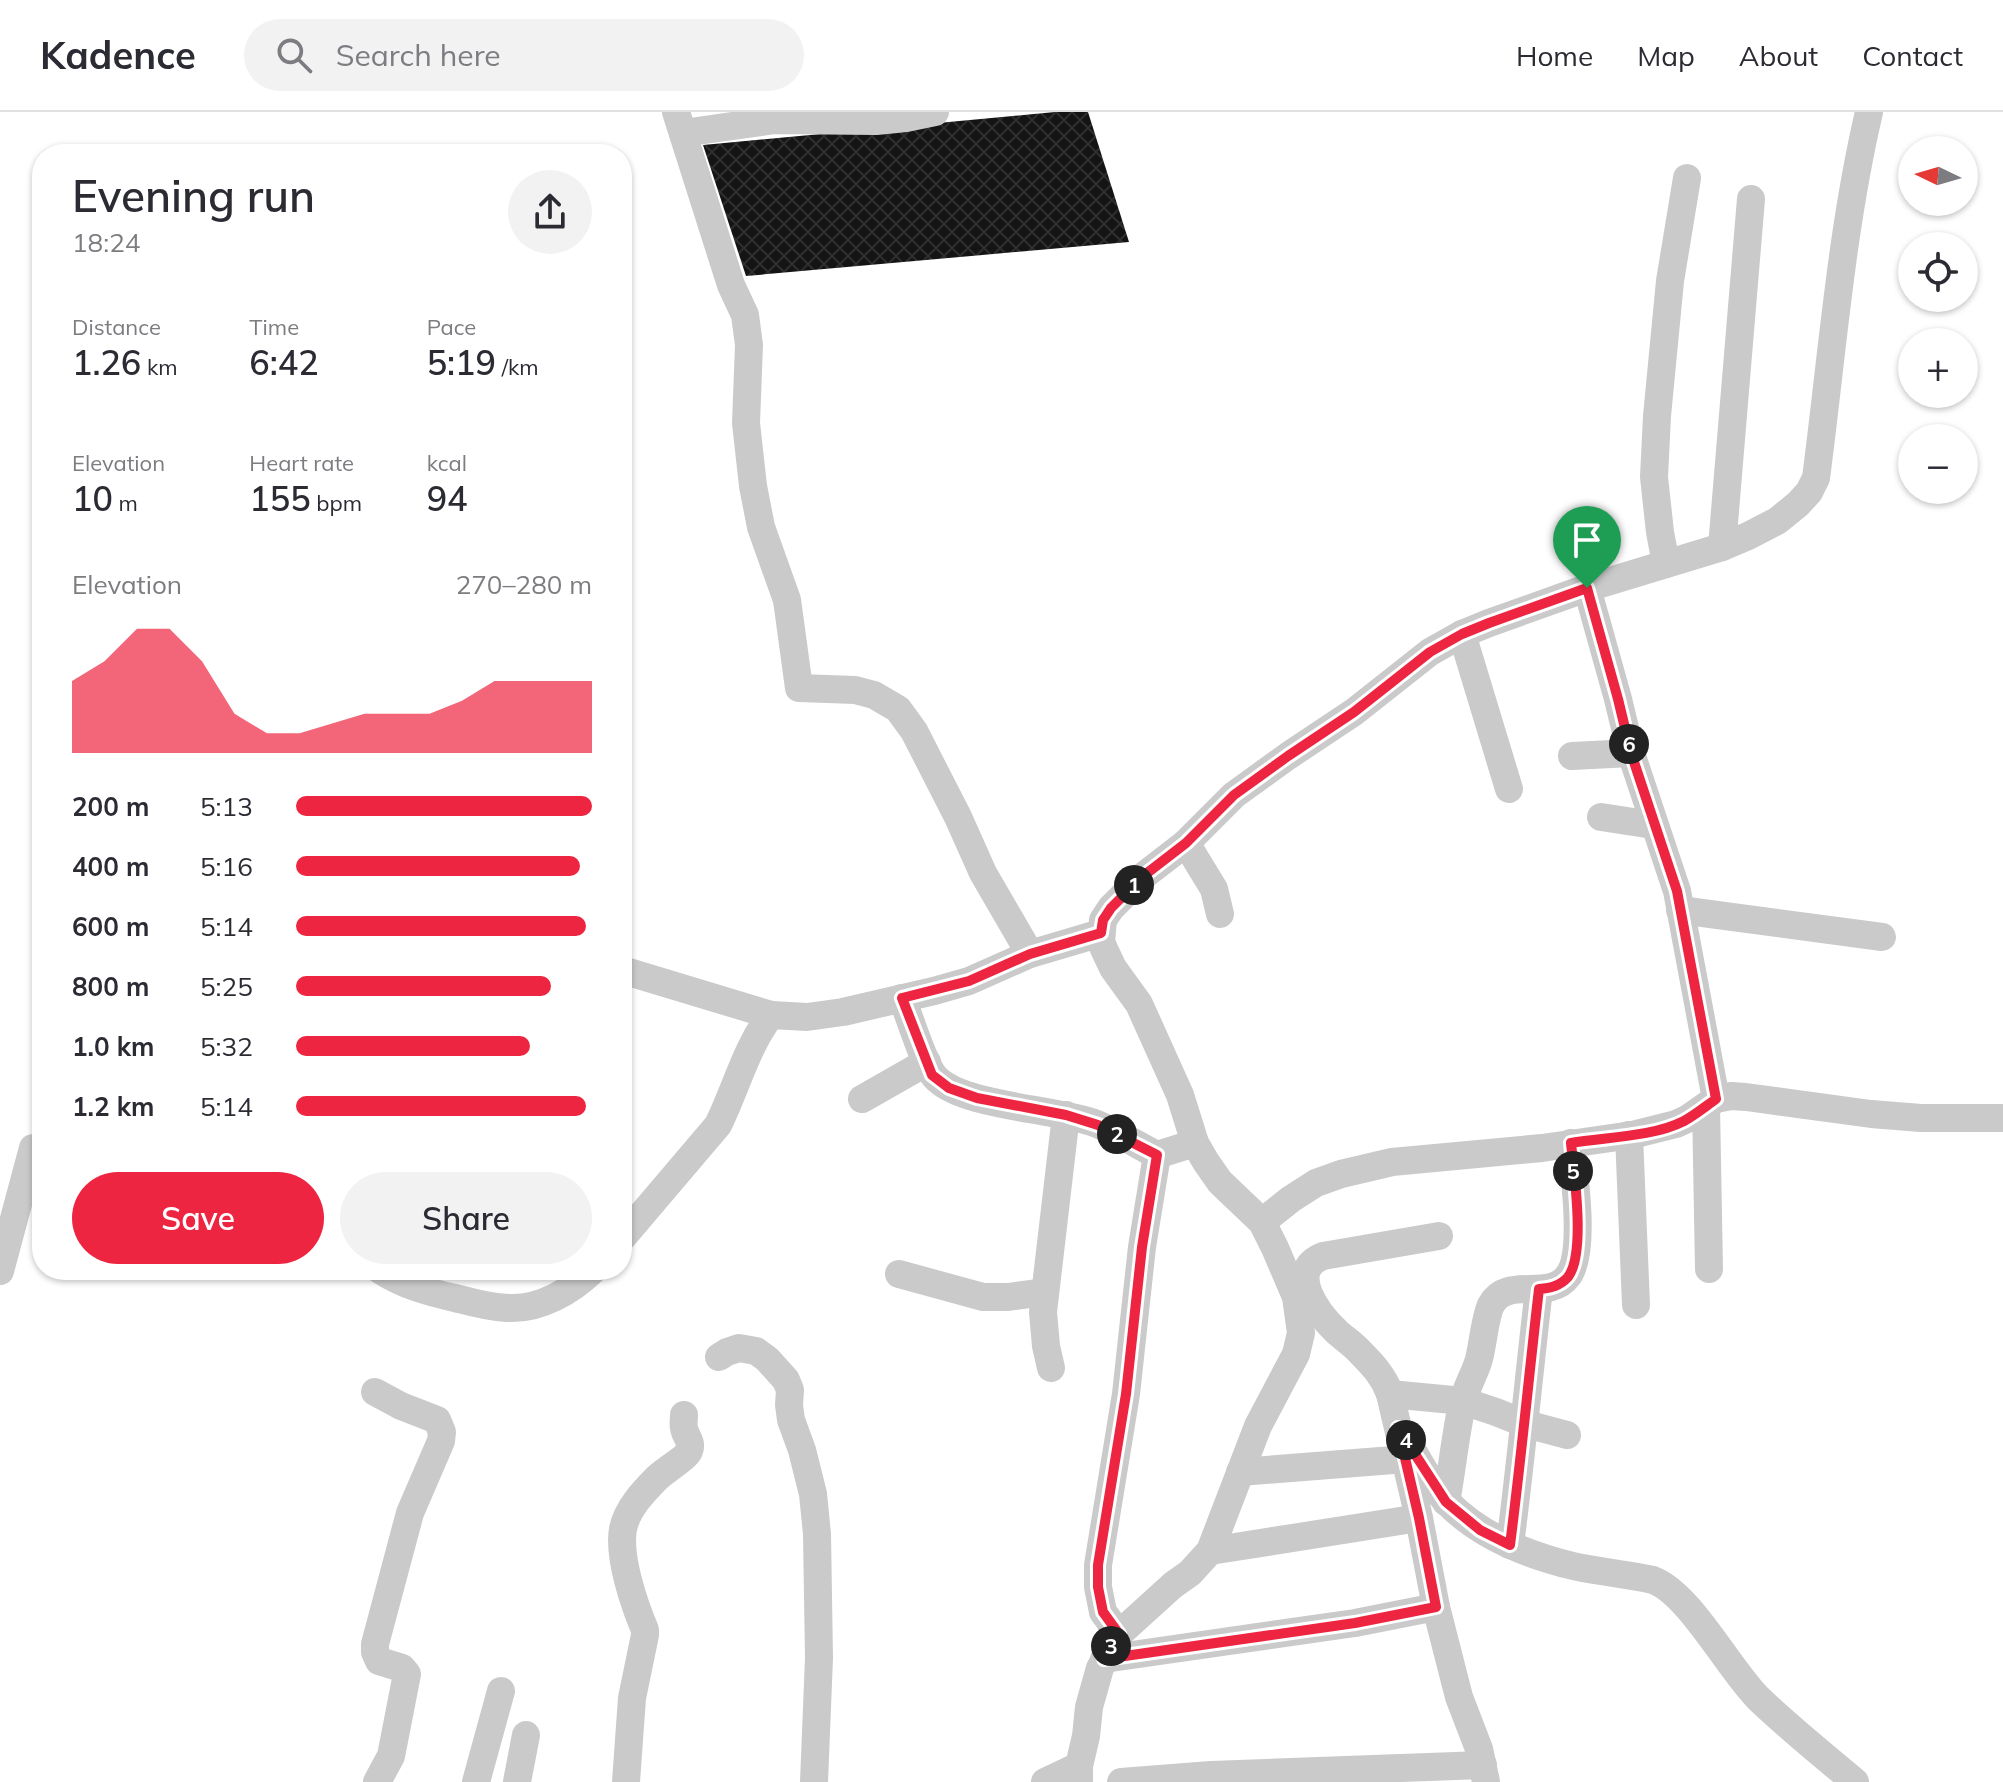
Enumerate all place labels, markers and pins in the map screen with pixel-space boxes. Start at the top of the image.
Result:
pin [1553,506,1621,588]
pin: 6 [1609,724,1649,764]
pin: 1 [1114,865,1154,905]
pin: 2 [1097,1114,1137,1154]
pin: 5 [1553,1151,1593,1191]
pin: 4 [1386,1420,1426,1460]
pin: 3 [1091,1626,1131,1666]

